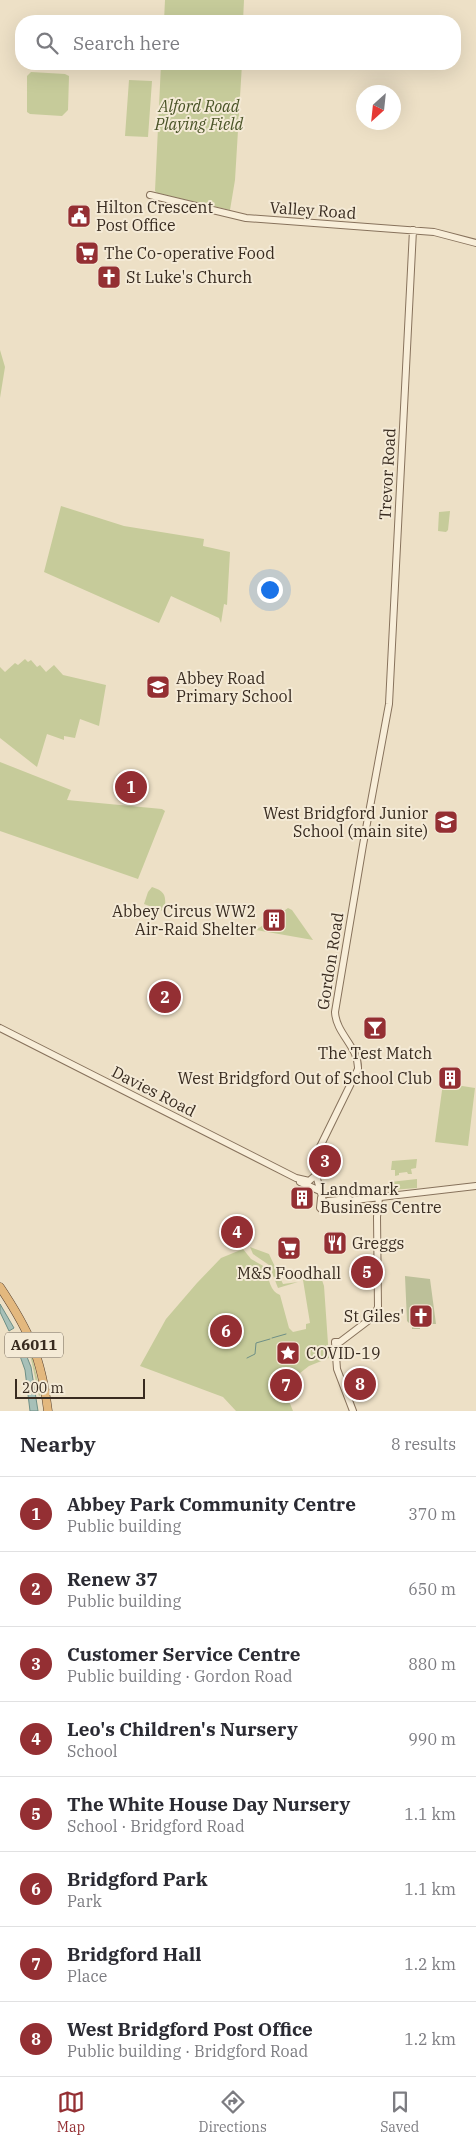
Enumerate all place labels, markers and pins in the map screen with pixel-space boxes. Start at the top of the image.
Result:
place label: Hilton Crescent Post Office [96,197,214,235]
public building icon: Hilton Crescent Post Office [66,203,92,229]
supermarket icon: The Co-operative Food [74,240,100,266]
place label: The Co-operative Food [104,243,275,263]
church icon: St Luke's Church [96,264,122,290]
place label: St Luke's Church [126,267,252,287]
place label: Abbey Road Primary School [176,668,293,706]
school or university icon: Abbey Road Primary School [145,674,171,700]
pin: 1 [115,768,147,806]
place label: West Bridgford Junior School (main site) [263,803,428,841]
school or university icon: West Bridgford Junior School (main site) [433,809,459,835]
place label: Abbey Circus WW2 Air-Raid Shelter [112,901,256,939]
building icon: Abbey Circus WW2 Air-Raid Shelter [261,907,287,933]
pin: 2 [149,978,181,1016]
bar icon: The Test Match [362,1015,388,1041]
place label: The Test Match [318,1043,432,1063]
building icon: West Bridgford Out of School Club [437,1065,463,1091]
place label: West Bridgford Out of School Club [178,1068,432,1088]
pin: 3 [309,1142,341,1180]
place label: Landmark Business Centre [320,1179,442,1217]
building icon: Landmark Business Centre [289,1185,315,1211]
pin: 4 [221,1213,253,1251]
restaurant icon: Greggs [322,1230,348,1256]
place label: Greggs [352,1233,404,1253]
supermarket icon: M&S Foodhall [276,1235,302,1261]
pin: 5 [351,1253,383,1291]
place label: M&S Foodhall [237,1263,341,1283]
church icon: St Giles' [408,1303,434,1329]
place label: St Giles' [344,1306,404,1326]
pin: 6 [210,1312,242,1350]
place icon: COVID-19 [275,1340,301,1366]
place label: COVID-19 [306,1343,381,1363]
pin: 8 [344,1365,376,1403]
pin: 7 [270,1366,302,1404]

